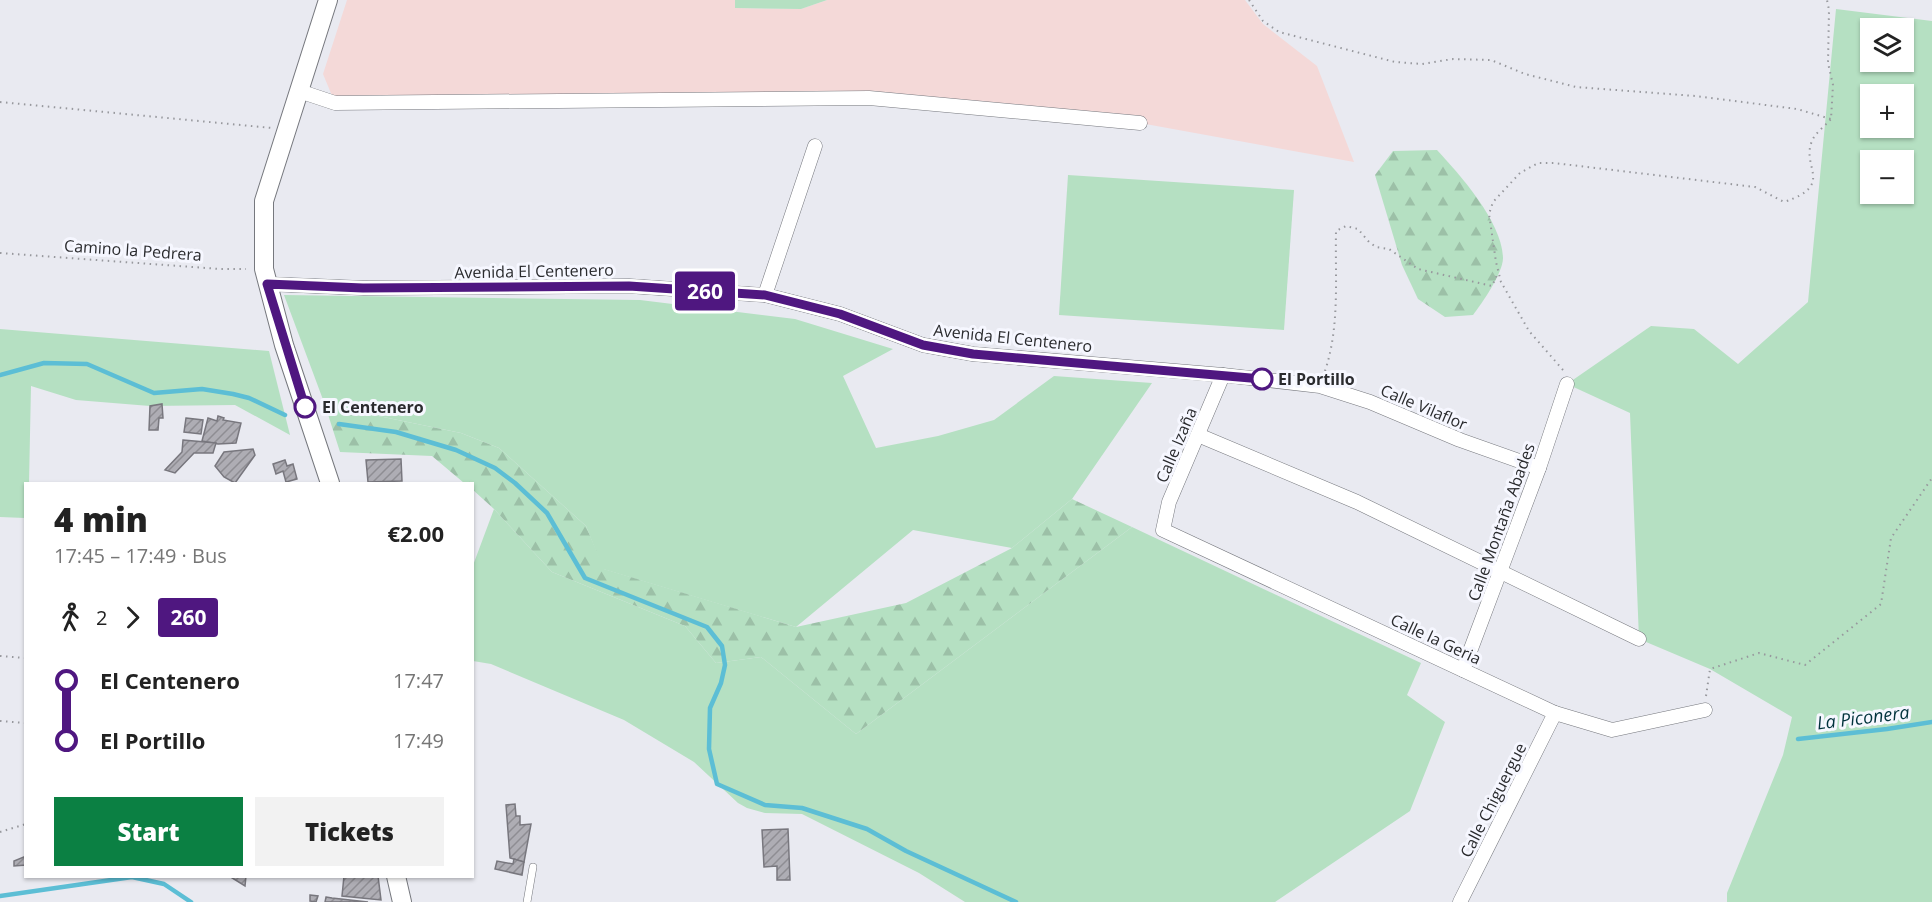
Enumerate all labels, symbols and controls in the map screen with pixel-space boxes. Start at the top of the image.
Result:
map controls [1860,18,1914,204]
button: layers [1860,18,1914,72]
button: + [1860,84,1914,138]
button: − [1860,150,1914,204]
street label: Camino la Pedrera [63,234,203,266]
street label: Avenida El Centenero [454,259,614,283]
line badge: 260 [670,272,740,310]
text: 260 [687,277,723,305]
street label: Avenida El Centenero [933,319,1093,357]
marker: El Portillo [1251,368,1273,390]
place label: El Portillo [1278,368,1355,390]
street label: Calle Vilaflor [1377,379,1471,435]
marker: El Centenero [294,396,316,418]
place label: El Centenero [322,396,424,418]
street label: Calle Izaña [1150,404,1202,486]
street label: Calle Montaña Abades [1462,440,1540,604]
text: 4 min [54,497,148,542]
text: €2.00 [387,518,444,548]
text: 17:45 – 17:49 · Bus [54,542,227,569]
icon: walk [54,601,87,634]
icon: forward [116,601,149,634]
text: 260 [170,603,206,631]
text: 2 [96,604,107,631]
street label: Calle la Geria [1387,608,1485,670]
text: El Centenero [100,665,240,695]
text: 17:47 [393,667,444,694]
water label: La Piconera [1815,699,1911,735]
text: El Portillo [100,725,206,755]
text: 17:49 [393,727,444,754]
street label: Calle Chiguergue [1455,739,1531,861]
button: Start [54,797,243,866]
button: Tickets [255,797,444,866]

